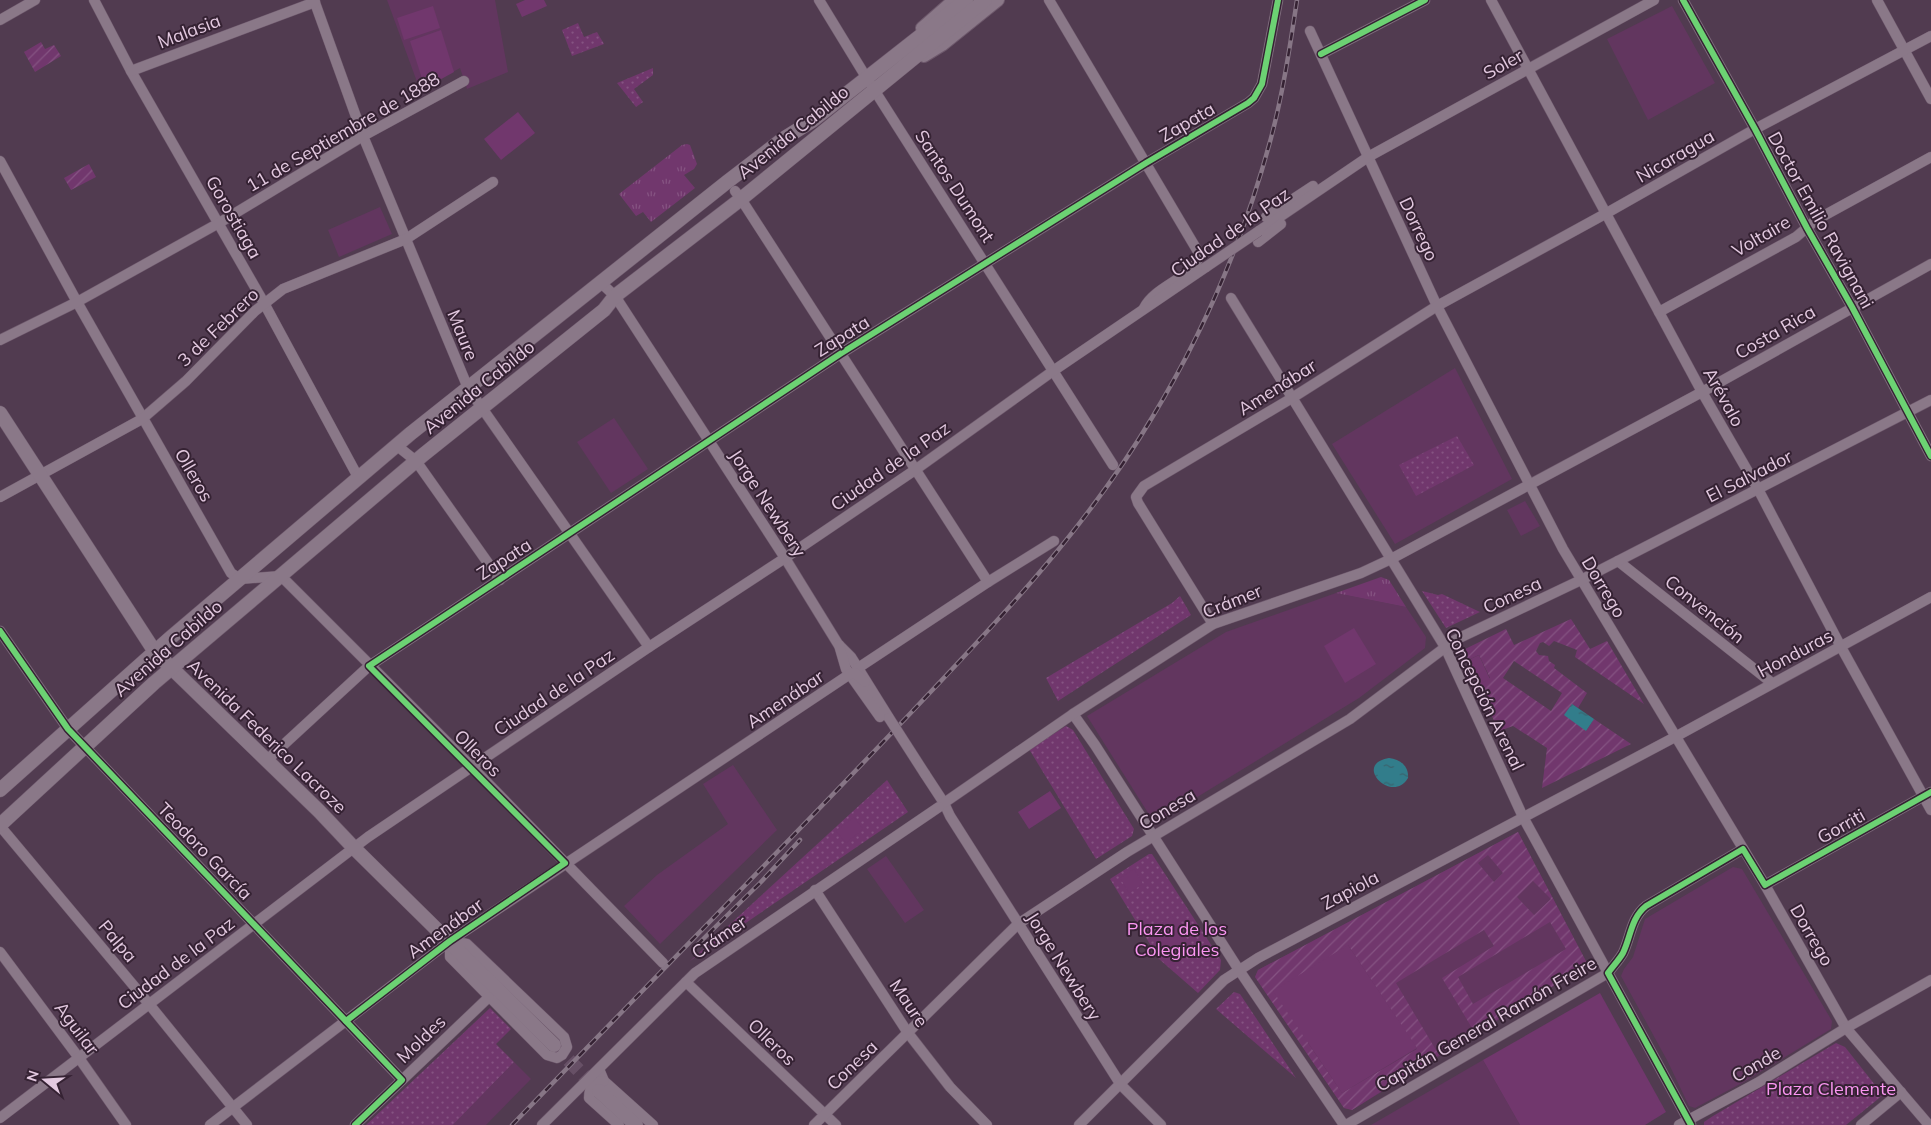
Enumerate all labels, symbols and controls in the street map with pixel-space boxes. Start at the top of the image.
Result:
street label: Malasia [154,9,224,53]
street label: Soler [1479,44,1527,84]
street label: 11 de Septiembre de 1888 [242,67,444,197]
street label: Avenida Cabildo [733,80,853,184]
street label: Zapata [1155,97,1219,147]
street label: Nicaragua [1632,124,1718,188]
street label: Santos Dumont [910,125,1000,247]
street label: Doctor Emilio Ravignani [1763,128,1879,312]
street label: Gorostiaga [201,171,267,263]
street label: Ciudad de la Paz [1166,182,1294,282]
street label: Dorrego [1394,194,1444,264]
street label: Voltaire [1728,210,1794,262]
street label: 3 de Febrero [173,283,263,371]
street label: Costa Rica [1731,300,1819,364]
street label: Maure [442,306,484,364]
street label: Zapata [810,310,874,362]
street label: Avenida Cabildo [419,335,539,439]
street label: Amenábar [1233,354,1321,420]
street label: Arévalo [1698,363,1750,431]
street label: Ciudad de la Paz [826,416,954,516]
street label: Olleros [170,444,218,506]
street label: El Salvador [1702,444,1796,508]
street label: Jorge Newbery [725,445,812,562]
street label: Zapata [473,533,535,585]
street label: Dorrego [1577,552,1631,622]
street label: Convención [1660,570,1750,648]
street label: Conesa [1479,571,1545,619]
street label: Crámer [1199,579,1265,623]
street label: Avenida Cabildo [109,595,227,701]
street label: Concepción Arenal [1441,624,1529,774]
street label: Honduras [1753,624,1837,682]
street label: Ciudad de la Paz [489,643,619,741]
street label: Avenida Federico Lacroze [182,654,352,818]
street label: Amenábar [742,665,828,733]
street label: Olleros [449,724,507,782]
street label: Conesa [1134,783,1200,835]
street label: Teodoro García [153,798,257,904]
street label: Gorriti [1813,803,1869,849]
street label: Zapiola [1317,865,1383,915]
street label: Amenábar [403,892,488,963]
street label: Dorrego [1785,900,1839,970]
street label: Jorge Newbery [1021,907,1107,1025]
street label: Crámer [687,910,751,964]
street label: Ciudad de la Paz [113,912,239,1014]
street label: Palpa [94,915,142,967]
park label: Plaza de los Colegiales [1127,917,1227,961]
street label: Capitán General Ramón Freire [1372,951,1600,1097]
street label: Maure [885,975,933,1031]
street label: Aguilar [50,997,105,1059]
street label: Moldes [392,1010,450,1068]
street label: Olleros [743,1014,801,1070]
street label: Conesa [822,1035,882,1095]
street label: Conde [1727,1041,1785,1087]
north arrow [20,1055,70,1105]
text: N [22,1068,43,1084]
park label: Plaza Clemente [1766,1077,1896,1100]

